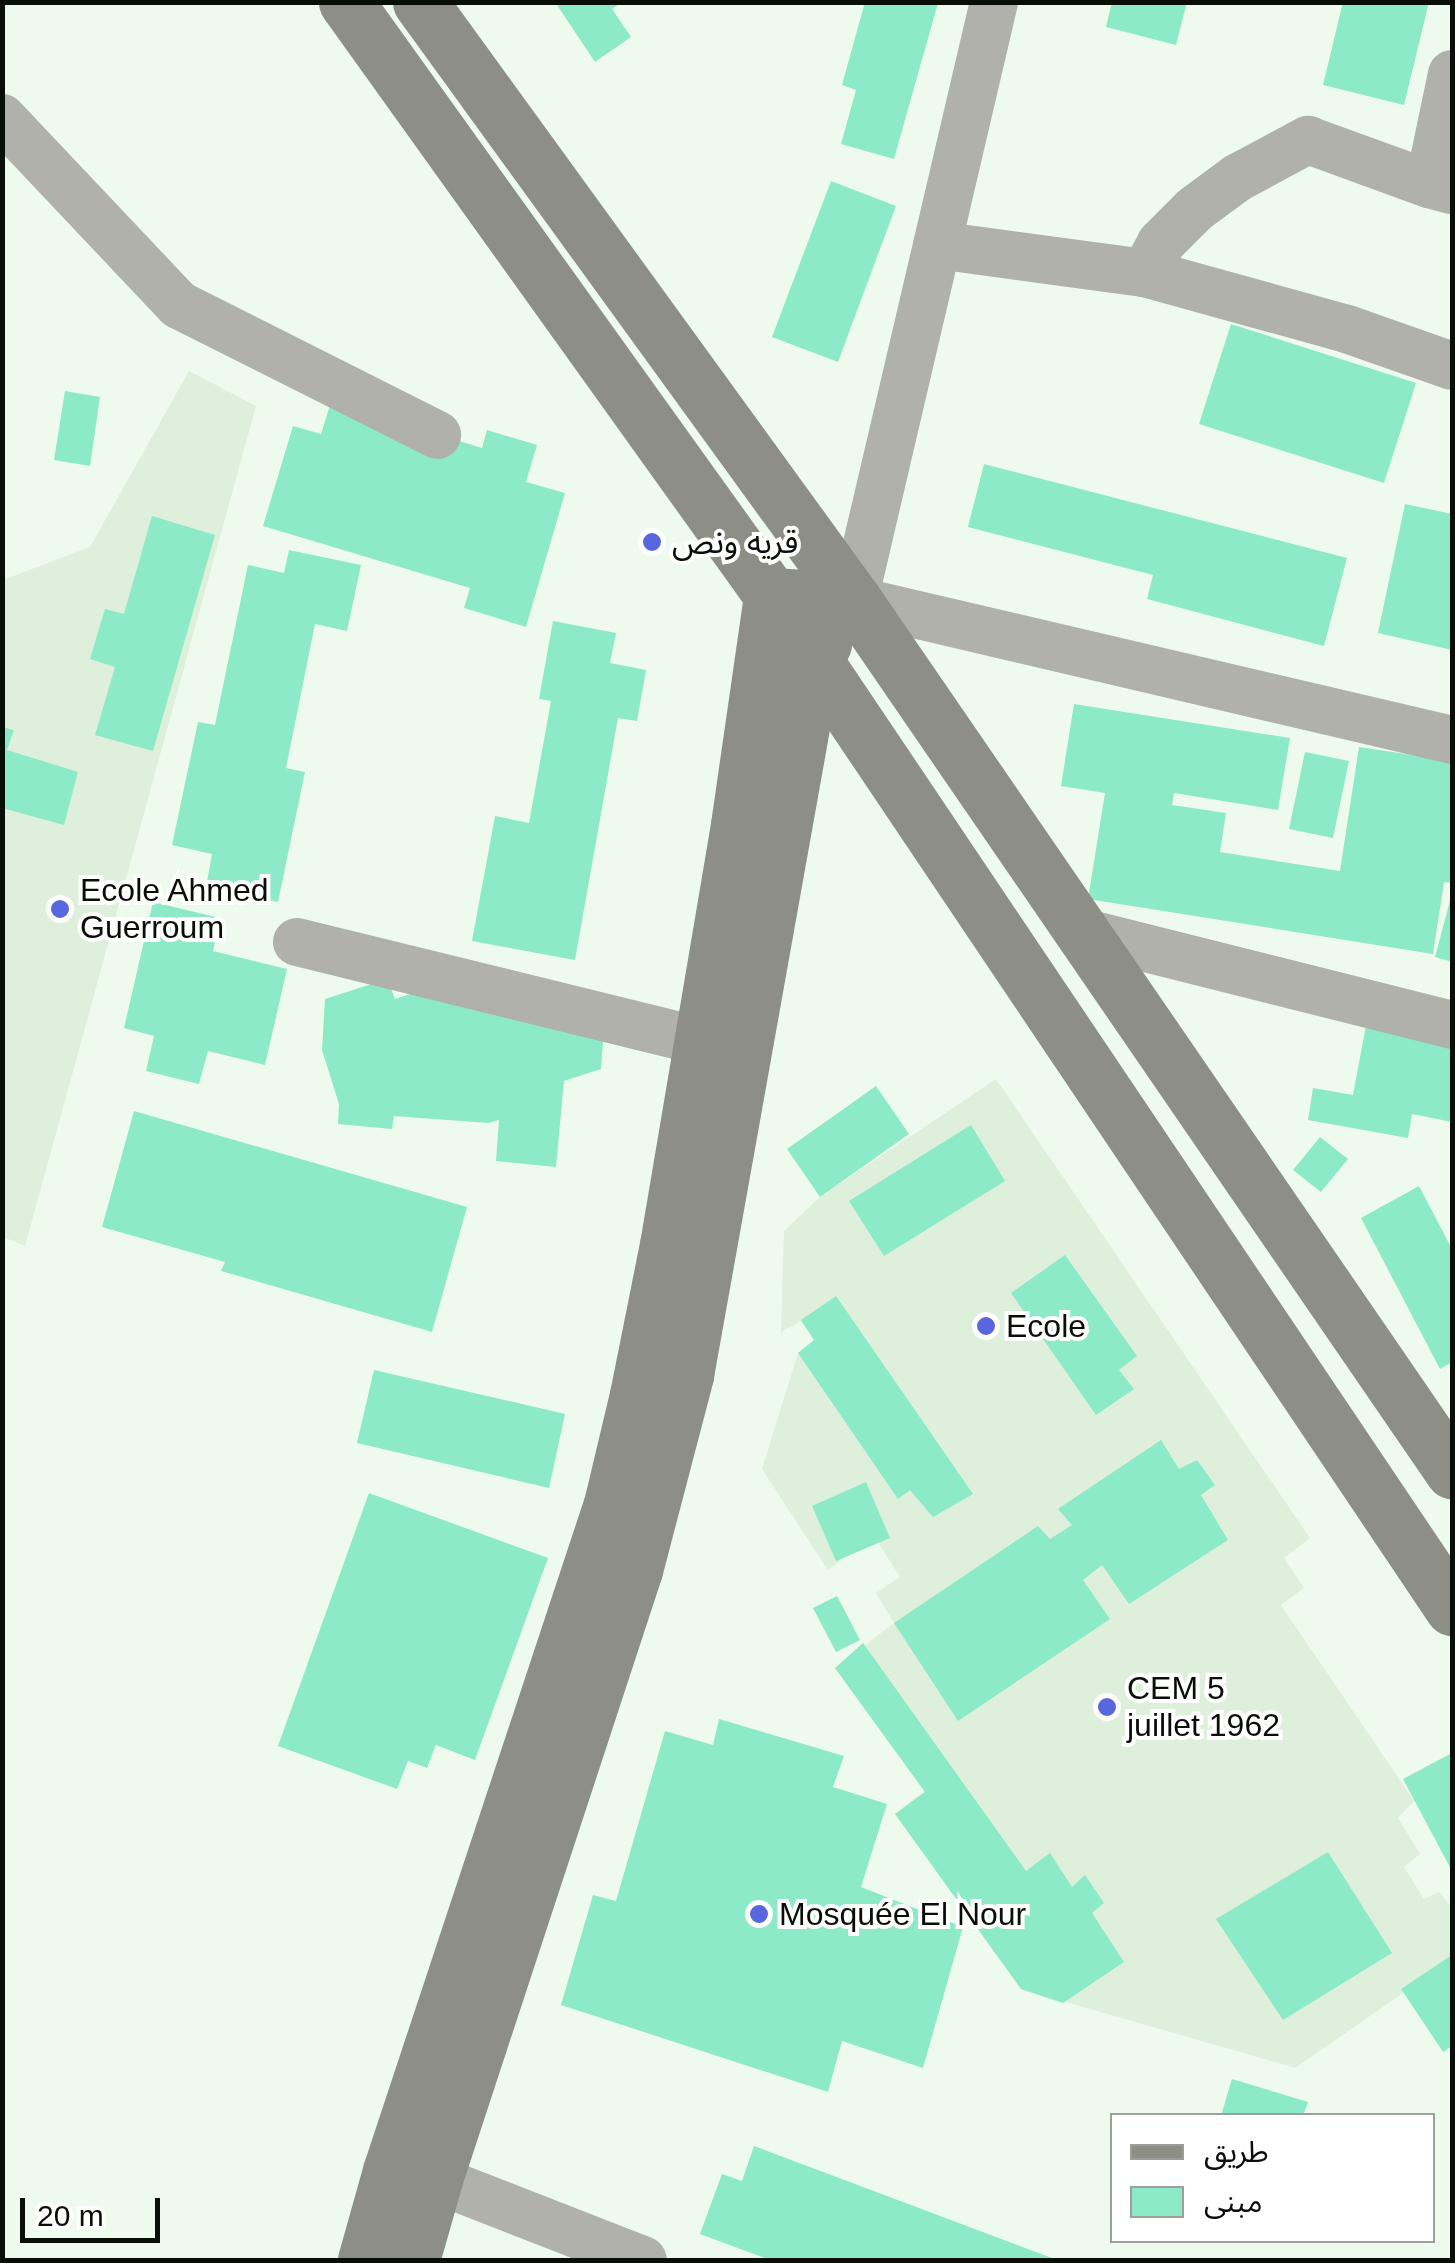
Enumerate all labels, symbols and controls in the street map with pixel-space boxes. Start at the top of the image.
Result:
place label: قريه ونص [672,523,798,561]
marker: قريه ونص [641,531,663,553]
place label: Ecole Ahmed Guerroum [80,872,270,947]
marker: Ecole Ahmed Guerroum [49,898,71,920]
place label: Ecole [1006,1307,1086,1345]
marker: Ecole [975,1315,997,1337]
place label: CEM 5 juillet 1962 [1127,1670,1280,1745]
marker: CEM 5 juillet 1962 [1096,1696,1118,1718]
place label: Mosquée El Nour [779,1895,1026,1933]
marker: Mosquée El Nour [748,1903,770,1925]
legend [1110,2113,1435,2243]
text: طريق [1204,2135,1269,2168]
scale bar [25,2178,165,2240]
text: مبنى [1204,2185,1262,2218]
text: 20 m [37,2199,104,2232]

